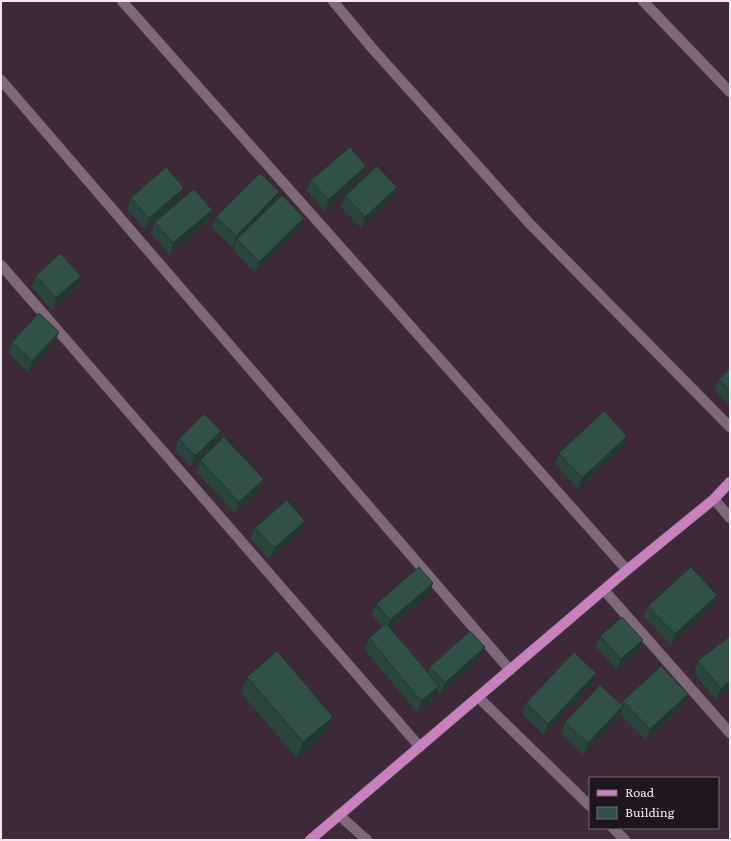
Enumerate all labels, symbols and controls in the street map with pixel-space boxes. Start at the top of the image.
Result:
legend [589,777,719,829]
text: Road [625,783,655,801]
text: Building [625,803,675,821]

